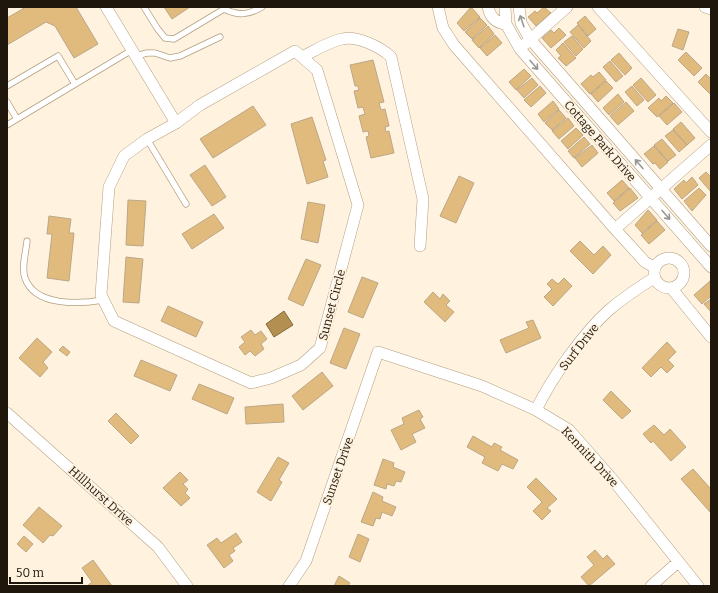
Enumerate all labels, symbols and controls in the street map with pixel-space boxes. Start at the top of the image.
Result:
one-way arrow [517,16,525,28]
one-way arrow [530,59,539,70]
street label: Cottage Park Drive [561,98,639,184]
one-way arrow [635,159,644,169]
one-way arrow [661,210,670,221]
street label: Sunset Circle [316,268,348,342]
street label: Surf Drive [556,321,602,373]
street label: Kennith Drive [559,424,621,490]
street label: Sunset Drive [320,435,356,507]
street label: Hillhurst Drive [66,463,136,529]
scale bar [10,559,82,585]
text: 50 m [16,566,45,580]

